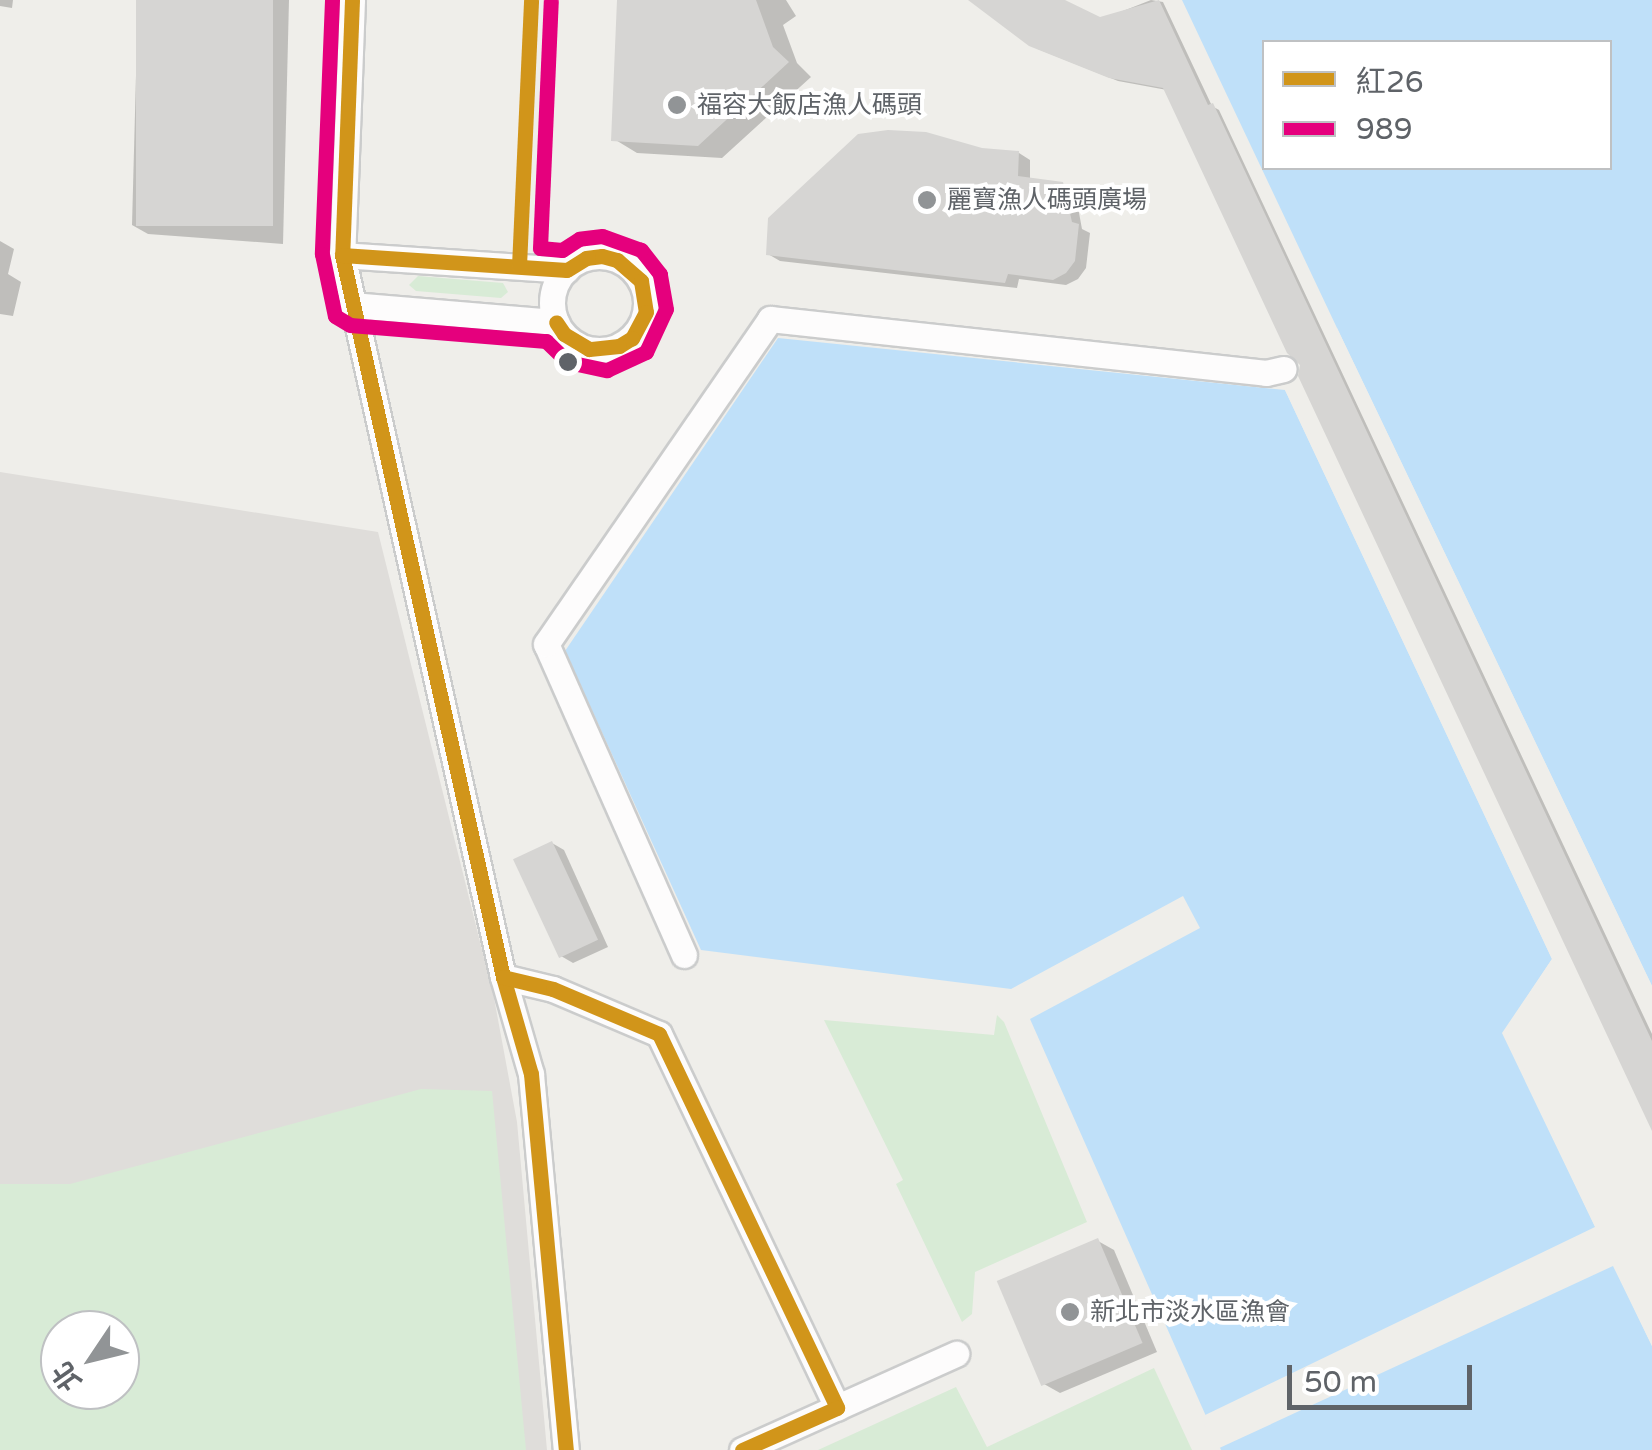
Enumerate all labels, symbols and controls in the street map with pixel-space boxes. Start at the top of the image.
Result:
legend [1262,40,1612,170]
text: 紅26 [1356,64,1424,101]
place label: 福容大飯店漁人碼頭 [697,90,922,120]
marker: 福容大飯店漁人碼頭 [666,94,688,116]
text: 989 [1356,111,1413,148]
place label: 麗寶漁人碼頭廣場 [947,185,1147,215]
marker: 麗寶漁人碼頭廣場 [916,189,938,211]
unlabelled marker [558,352,578,372]
place label: 新北市淡水區漁會 [1090,1297,1290,1327]
marker: 新北市淡水區漁會 [1059,1301,1081,1323]
north arrow [40,1310,140,1410]
scale bar [1292,1345,1477,1407]
text: 北 [45,1355,89,1397]
text: 50 m [1304,1364,1377,1401]

